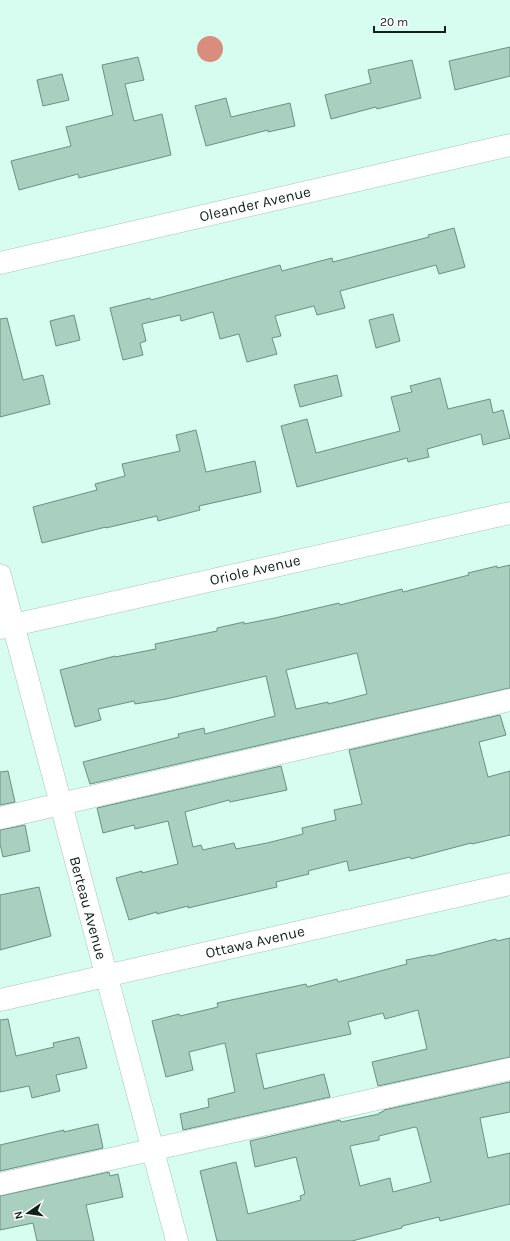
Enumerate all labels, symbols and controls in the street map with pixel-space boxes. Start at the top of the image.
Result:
scale bar [374,8,445,34]
text: 20 m [380,15,408,29]
street label: Oleander Avenue [198,182,312,226]
street label: Oriole Avenue [208,551,302,589]
street label: Berteau Avenue [66,854,110,962]
street label: Ottawa Avenue [204,922,306,962]
north arrow [8,1193,48,1233]
text: N [12,1210,26,1220]

